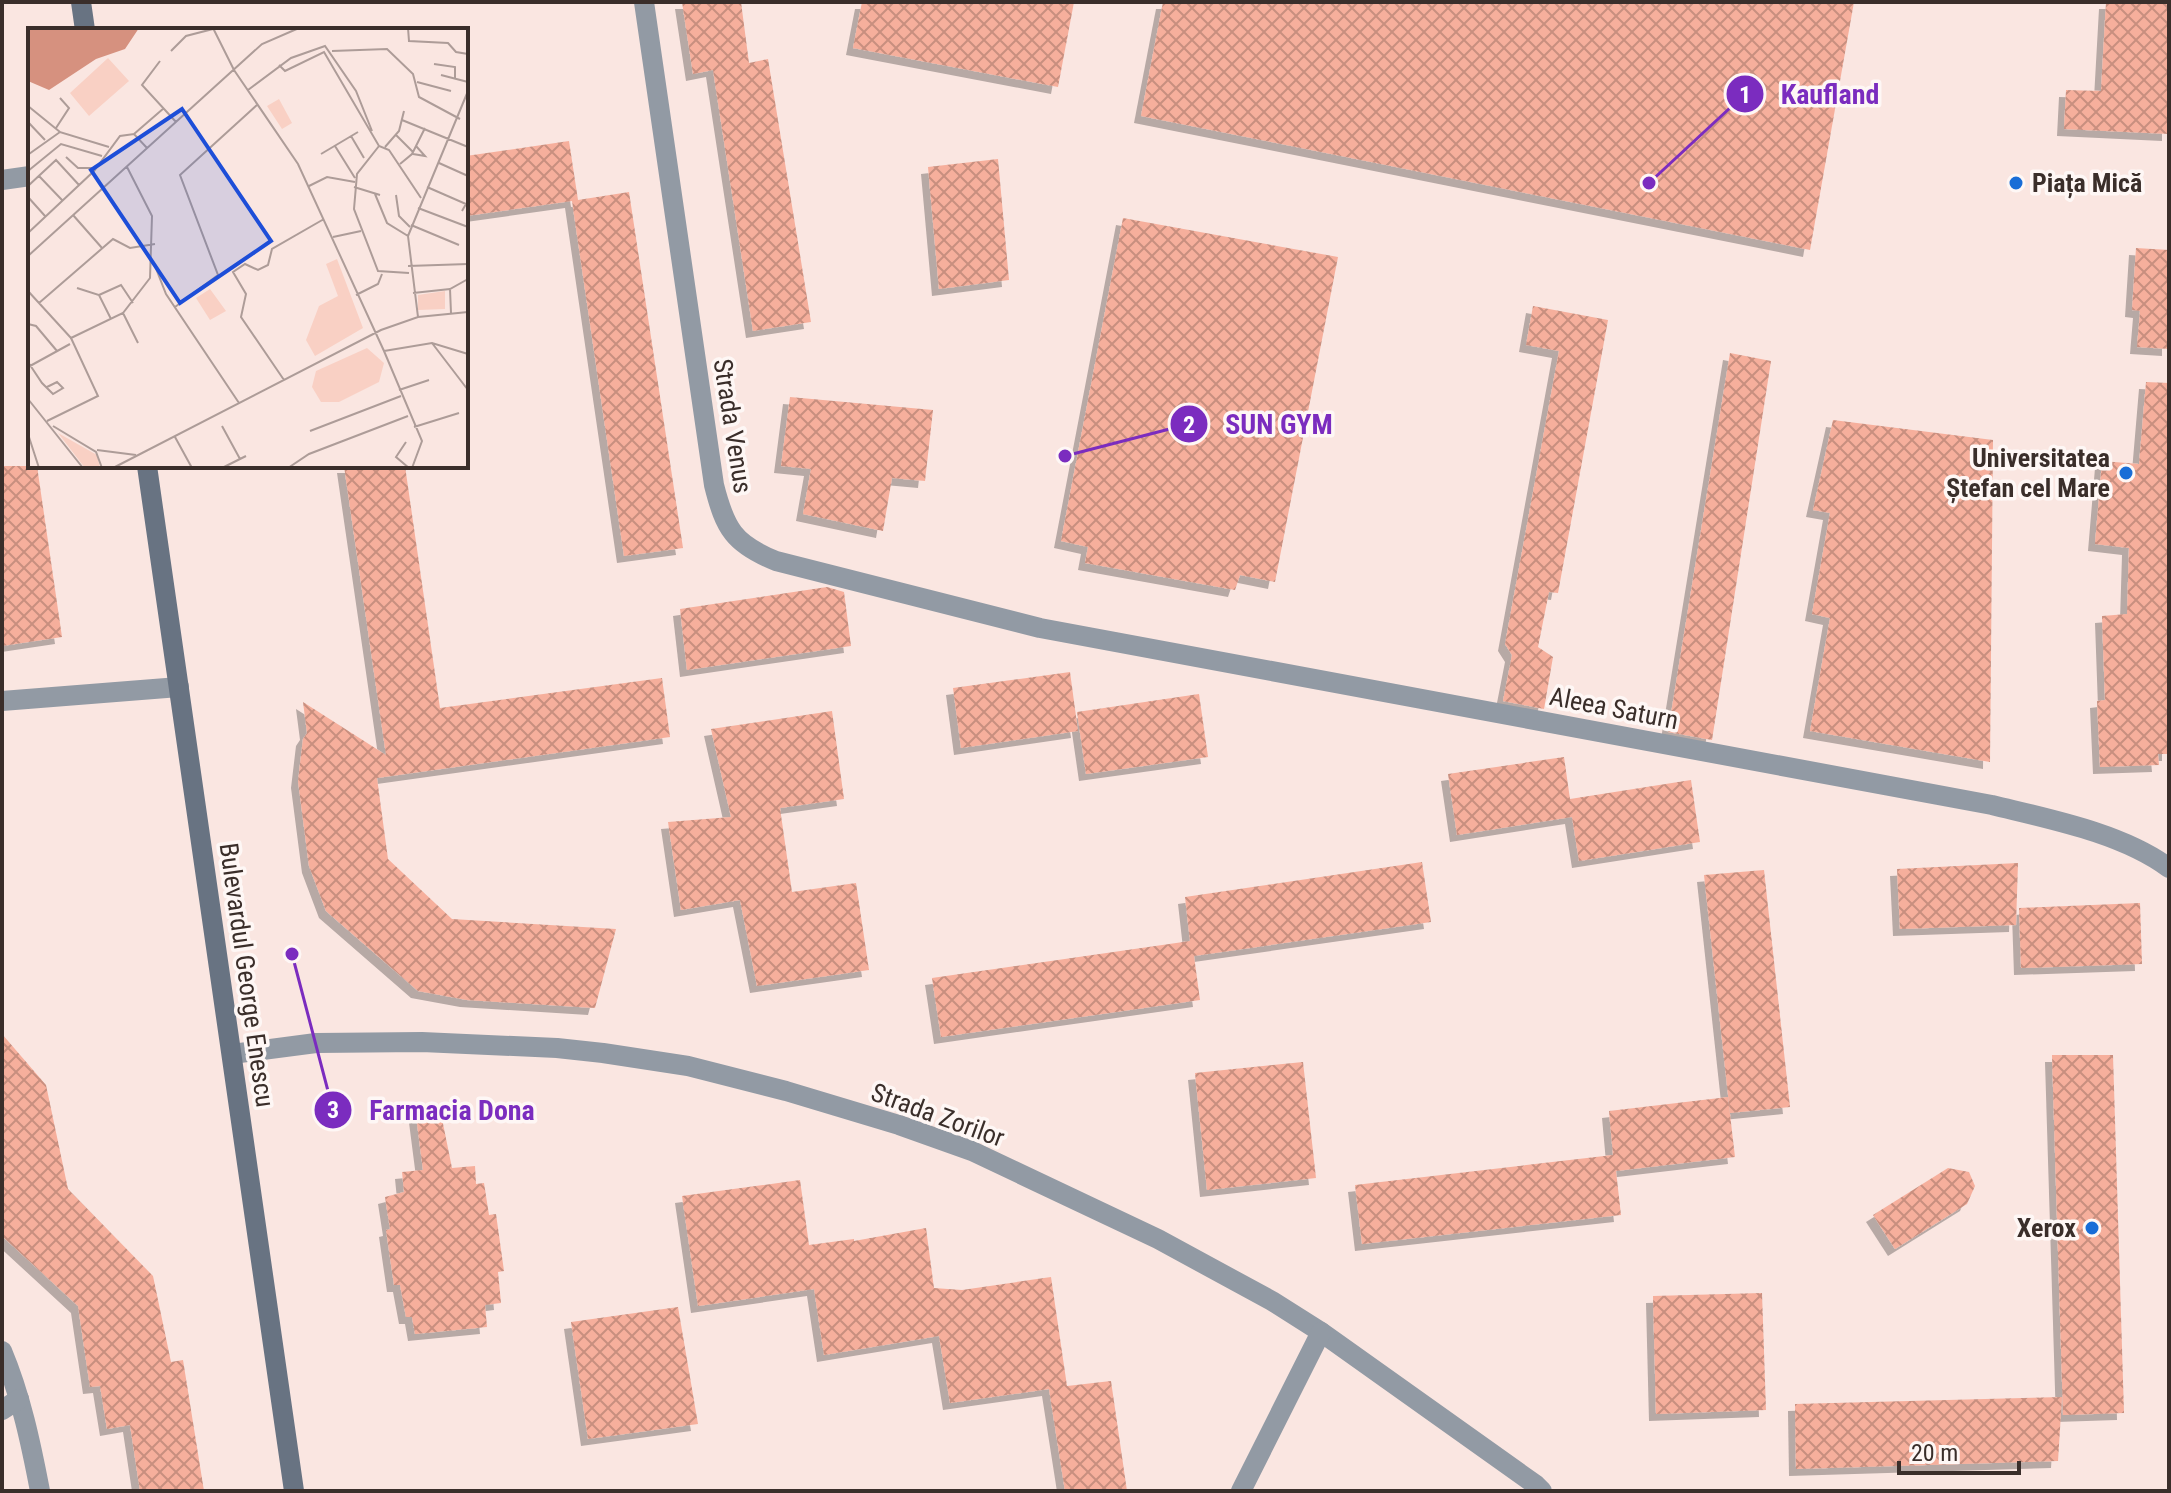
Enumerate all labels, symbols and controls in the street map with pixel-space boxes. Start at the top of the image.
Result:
inset map [28,28,468,468]
callout: Kaufland [1725,68,1896,120]
text: Kaufland [1781,78,1879,111]
text: 1 [1739,81,1751,109]
place label: Piața Mică [2032,168,2142,199]
marker: Piața Mică [2007,174,2025,192]
street label: Strada Venus [708,357,758,495]
callout: SUN GYM [1169,398,1349,450]
text: SUN GYM [1225,408,1333,441]
text: 2 [1183,411,1195,439]
place label: Universitatea Ștefan cel Mare [1946,443,2110,504]
marker: Universitatea Ștefan cel Mare [2117,464,2135,482]
street label: Aleea Saturn [1547,681,1681,735]
street label: Bulevardul George Enescu [214,841,280,1109]
street label: Strada Zorilor [867,1077,1009,1153]
callout: Farmacia Dona [313,1084,551,1136]
text: Farmacia Dona [369,1094,535,1127]
text: 3 [327,1096,339,1124]
place label: Xerox [2017,1213,2076,1243]
marker: Xerox [2083,1219,2101,1237]
scale bar [1899,1425,2019,1475]
text: 20 m [1911,1439,1958,1467]

